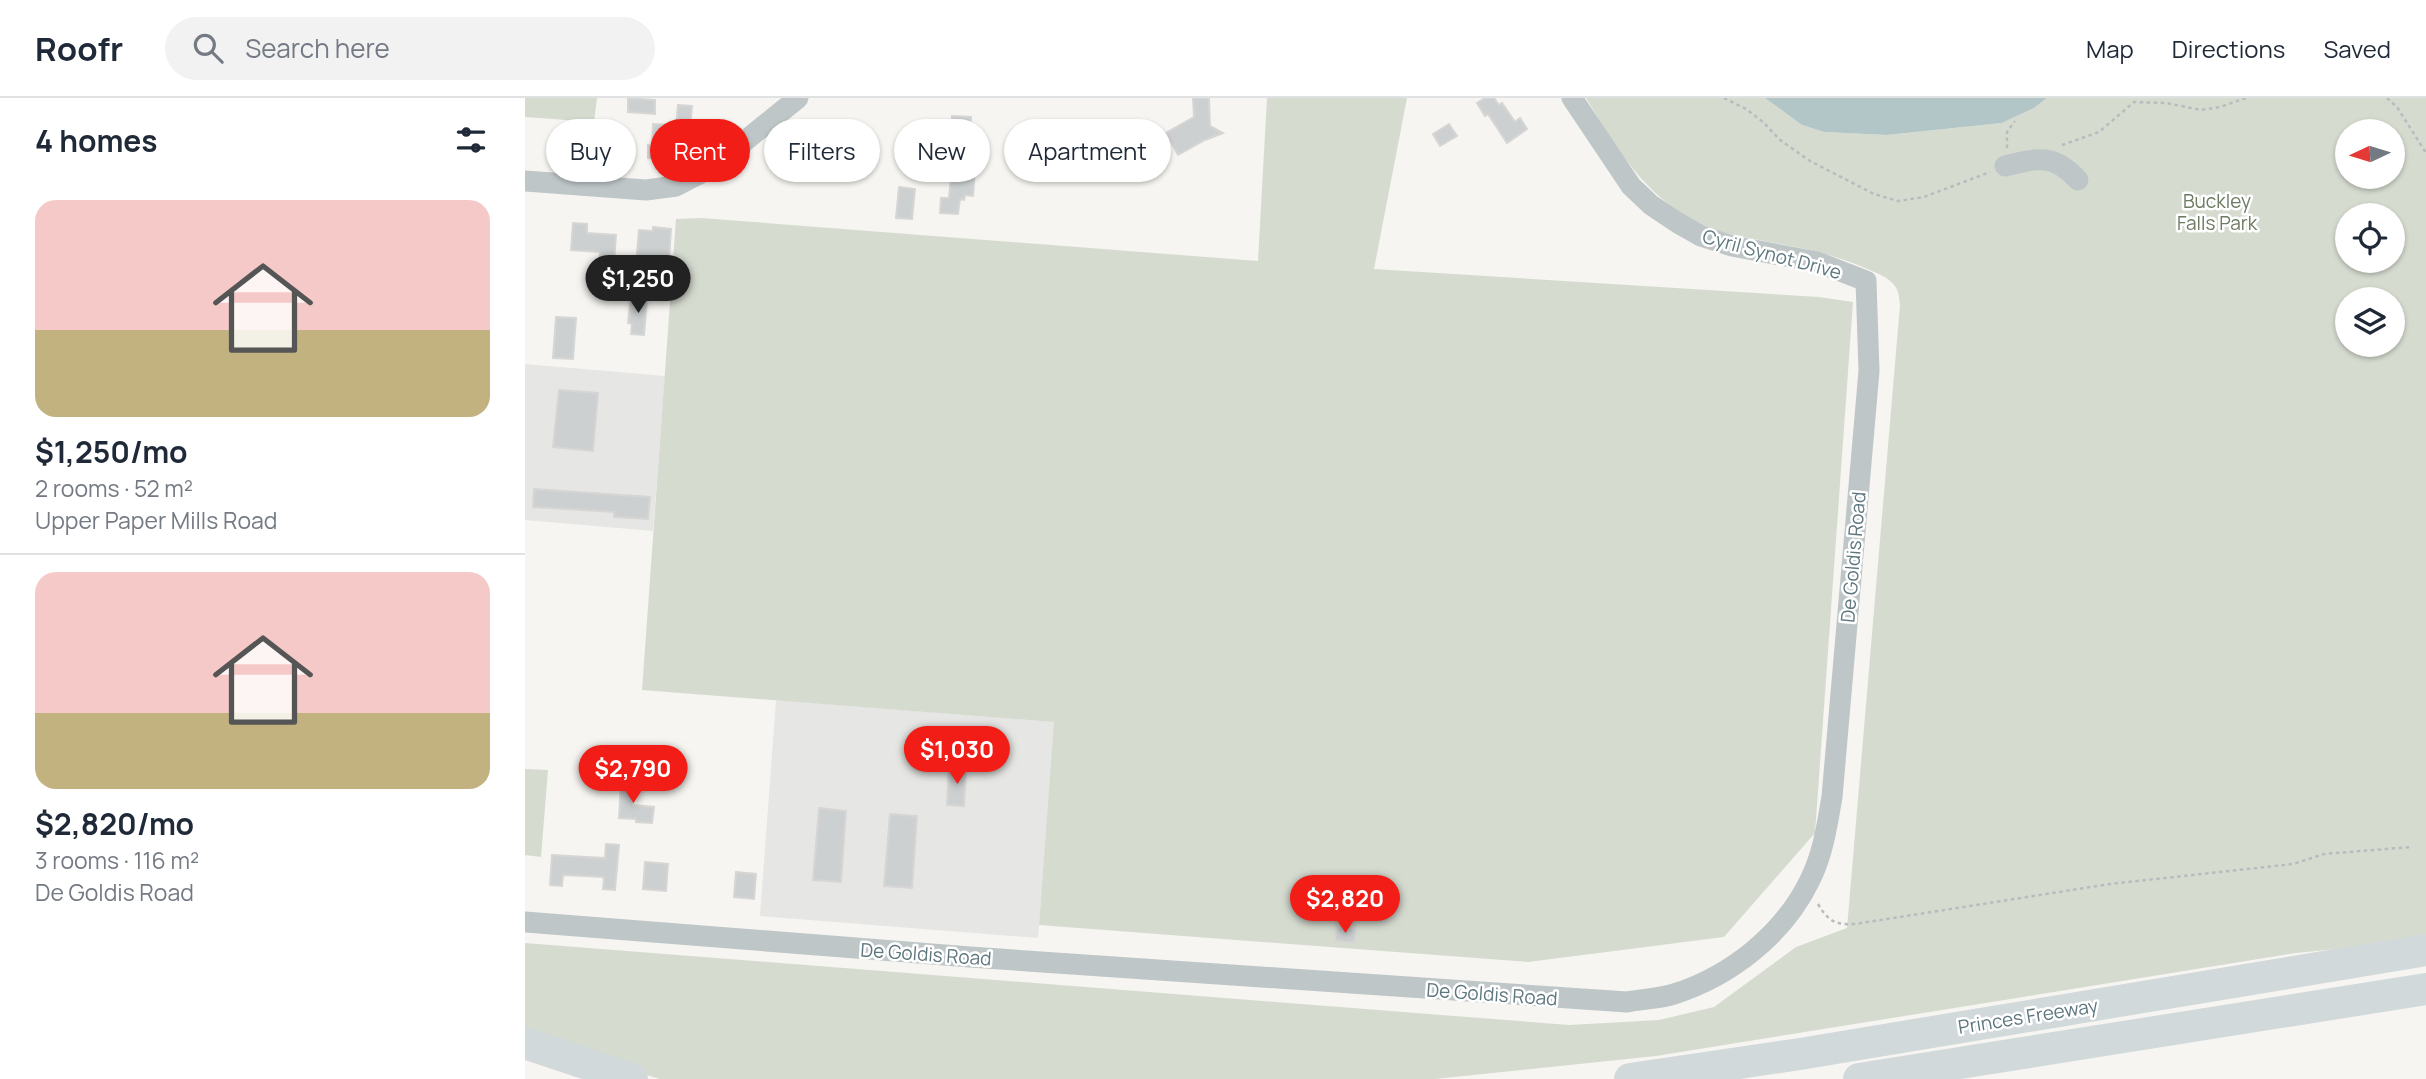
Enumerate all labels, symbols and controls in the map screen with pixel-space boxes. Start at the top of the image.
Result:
search box [165,17,655,80]
text: Roofr [35,26,123,71]
icon: search [189,29,227,67]
text: Search here [245,30,390,66]
text: Map [2086,32,2134,65]
text: Directions [2172,32,2285,65]
text: Saved [2323,32,2391,65]
chip: Buy [546,119,636,182]
chip: Rent [650,119,750,182]
chip: Filters [764,119,880,182]
chip: New [894,119,990,182]
chip: Apartment [1004,119,1171,182]
north arrow [2335,119,2405,189]
map controls [2335,119,2405,357]
text: 4 homes [35,120,158,161]
icon: filters [452,121,490,159]
park label: Buckley Falls Park [2177,188,2258,236]
button: locate [2335,203,2405,273]
street label: Cyril Synot Drive [1700,223,1844,285]
icon: home [200,245,326,371]
pin: $1,250 [581,256,695,315]
text: $1,250 [602,262,674,294]
button: layers [2335,287,2405,357]
text: $1,250/mo [35,431,187,472]
text: 2 rooms · 52 m² [35,472,193,504]
street label: De Goldis Road [1834,490,1872,624]
text: Upper Paper Mills Road [35,504,277,536]
icon: home [200,617,326,743]
pin: $1,030 [900,726,1014,786]
text: $1,030 [920,733,994,765]
pin: $2,790 [576,746,690,805]
text: $2,790 [595,752,671,784]
text: $2,820/mo [35,803,194,844]
text: 3 rooms · 116 m² [35,844,199,876]
text: De Goldis Road [35,876,194,908]
pin: $2,820 [1288,876,1402,935]
text: $2,820 [1306,882,1384,914]
street label: De Goldis Road [860,936,992,972]
street label: De Goldis Road [1426,976,1558,1012]
street label: Princes Freeway [1956,992,2100,1040]

